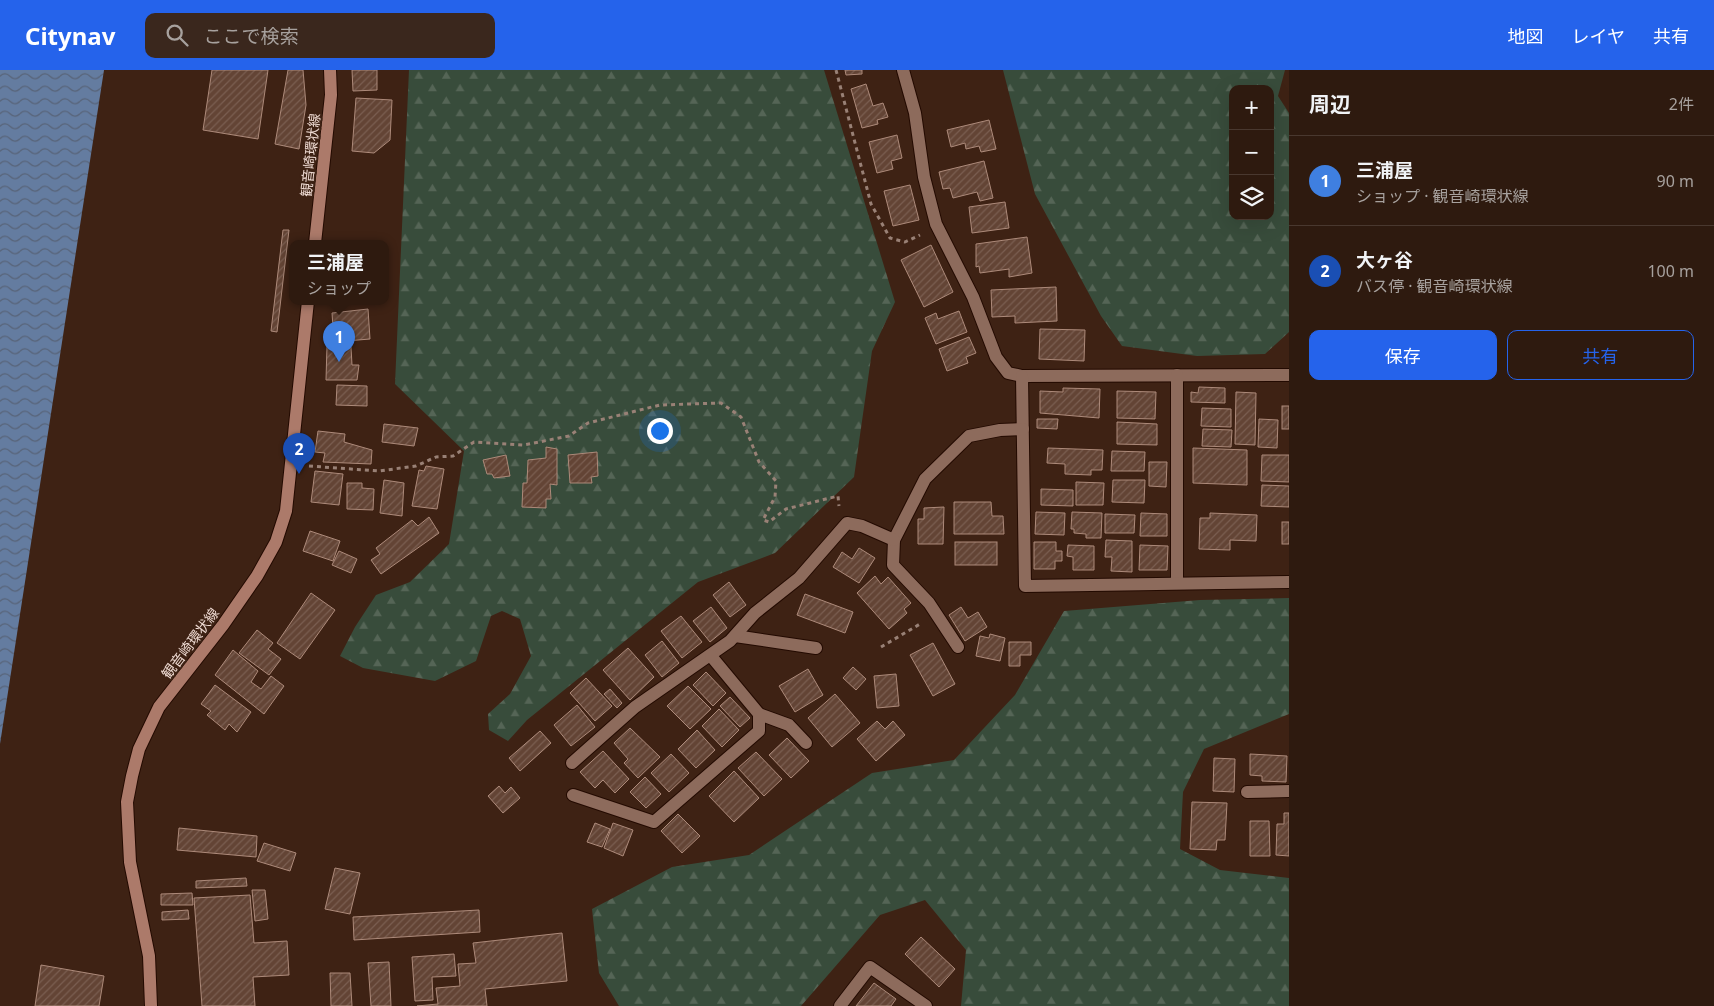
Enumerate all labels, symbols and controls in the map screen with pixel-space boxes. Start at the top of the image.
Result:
search box [145,13,495,58]
text: Citynav [25,19,115,52]
icon: search [163,21,191,49]
text: ここで検索 [203,23,298,49]
text: 地図 [1508,24,1544,48]
text: レイヤ [1572,24,1625,48]
text: 共有 [1653,24,1689,48]
map controls [1229,85,1274,220]
button: + [1229,85,1274,130]
text: 周辺 [1309,90,1351,118]
text: 2件 [1669,93,1694,115]
street label: 観音崎環状線 [296,112,324,198]
button: − [1229,130,1274,175]
text: 三浦屋 [1356,157,1413,183]
text: 1 [1320,170,1330,192]
text: 90 m [1657,170,1694,192]
button: layers [1229,175,1274,220]
text: ショップ · 観音崎環状線 [1356,185,1529,207]
popup [289,240,389,305]
text: 大ヶ谷 [1356,247,1413,273]
text: 三浦屋 [307,249,364,275]
text: 2 [1320,260,1330,282]
text: 100 m [1647,260,1694,282]
text: バス停 · 観音崎環状線 [1356,275,1513,297]
text: ショップ [307,277,371,299]
pin: 1 [323,321,355,362]
button: 保存 [1309,330,1497,380]
button: 共有 [1507,330,1694,380]
your location [647,418,673,444]
pin: 2 [283,433,315,474]
street label: 観音崎環状線 [157,604,223,682]

